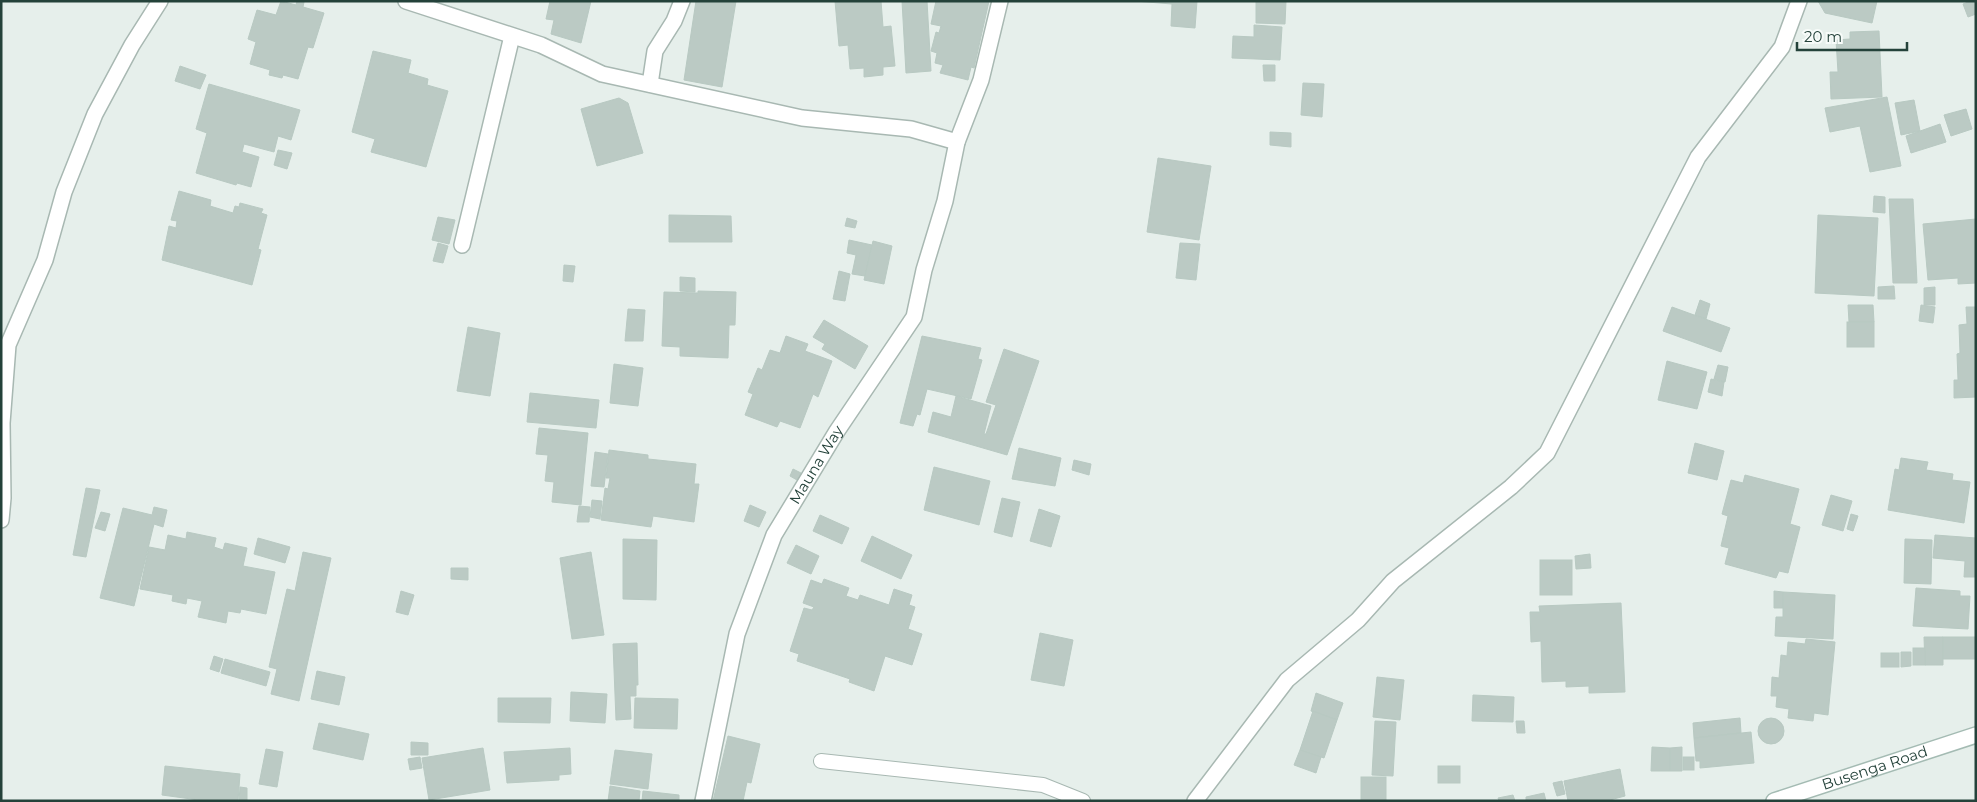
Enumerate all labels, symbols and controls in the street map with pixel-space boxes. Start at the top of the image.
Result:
scale bar [1797,20,1907,52]
text: 20 m [1804,27,1842,46]
street label: Mauna Way [785,421,848,508]
street label: Busenga Road [1819,741,1930,794]

